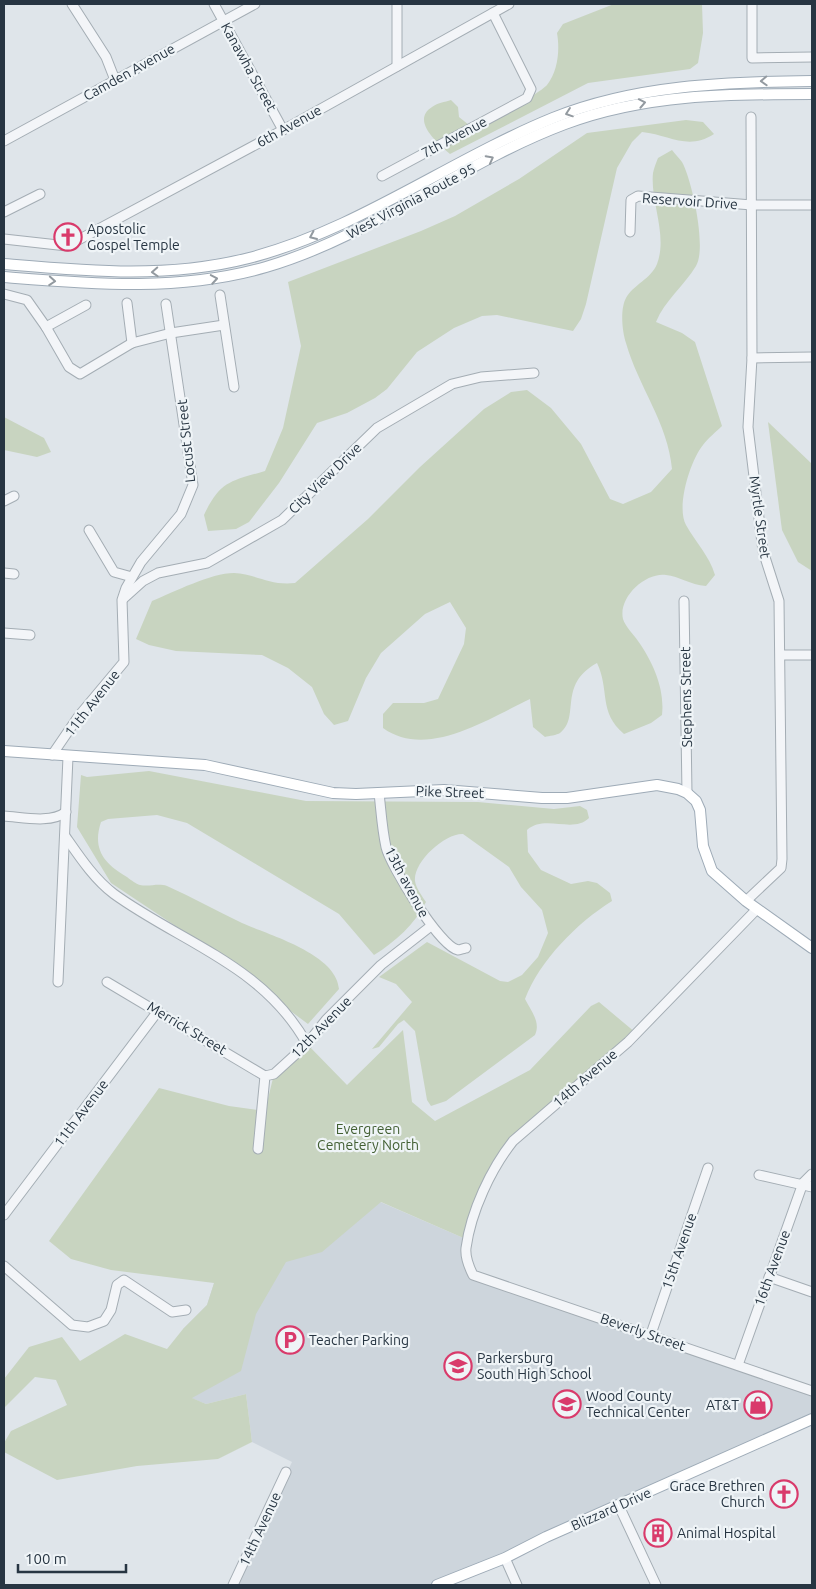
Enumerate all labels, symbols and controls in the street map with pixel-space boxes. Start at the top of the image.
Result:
street label: Kanawha Street [218,20,280,115]
street label: Camden Avenue [80,40,178,104]
one-way arrow [759,76,767,87]
one-way arrow [638,98,646,108]
street label: 6th Avenue [254,102,324,150]
one-way arrow [566,107,574,117]
street label: 7th Avenue [419,113,489,161]
one-way arrow [485,155,494,165]
street label: West Virginia Route 95 [344,160,478,242]
street label: Reservoir Drive [642,190,738,212]
place label: Apostolic Gospel Temple [87,221,180,253]
church icon: Apostolic Gospel Temple [53,222,83,252]
one-way arrow [309,230,318,241]
one-way arrow [151,267,158,277]
one-way arrow [210,274,219,284]
one-way arrow [49,275,57,286]
street label: Locust Street [174,398,198,483]
street label: City View Drive [285,439,365,517]
street label: Myrtle Street [746,475,774,560]
street label: Stephens Street [677,646,695,748]
street label: 11th Avenue [61,667,123,739]
street label: Pike Street [415,783,485,801]
street label: 13th avenue [382,844,432,920]
street label: 12th Avenue [288,993,354,1061]
street label: Merrick Street [144,998,230,1058]
street label: 14th Avenue [550,1046,620,1110]
street label: 11th Avenue [51,1076,111,1150]
park label: Evergreen Cemetery North [317,1121,419,1153]
street label: 15th Avenue [658,1211,700,1291]
street label: 16th Avenue [751,1228,793,1308]
street label: Beverly Street [598,1310,688,1354]
parking icon: Teacher Parking [275,1325,305,1355]
place label: Teacher Parking [309,1332,409,1348]
place label: Parkersburg South High School [477,1350,592,1382]
school or university icon: Parkersburg South High School [443,1351,473,1381]
place label: Wood County Technical Center [586,1388,691,1420]
school or university icon: Wood County Technical Center [552,1389,582,1419]
shop icon: AT&T [743,1390,773,1420]
place label: AT&T [706,1397,739,1413]
place label: Grace Brethren Church [669,1478,765,1510]
church icon: Grace Brethren Church [769,1479,799,1509]
street label: Blizzard Drive [569,1484,653,1534]
street label: 14th Avenue [236,1490,284,1568]
building icon: Animal Hospital [643,1518,673,1548]
place label: Animal Hospital [677,1525,776,1541]
scale bar [18,1542,125,1574]
text: 100 m [25,1550,67,1567]

